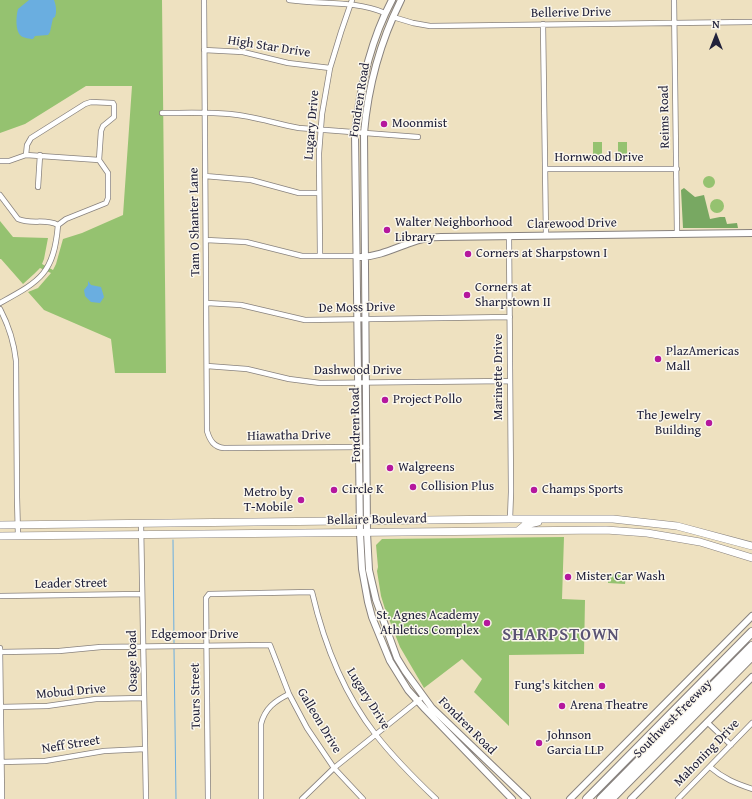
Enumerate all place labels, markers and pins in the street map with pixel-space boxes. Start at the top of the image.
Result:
place label: Moonmist [392,116,447,132]
marker: Moonmist [379,119,389,129]
place label: Walter Neighborhood Library [395,215,512,246]
marker: Walter Neighborhood Library [382,225,392,235]
place label: Corners at Sharpstown I [476,246,607,262]
marker: Corners at Sharpstown I [463,249,473,259]
place label: Corners at Sharpstown II [475,280,551,311]
marker: Corners at Sharpstown II [462,290,472,300]
place label: PlazAmericas Mall [666,344,739,375]
marker: PlazAmericas Mall [653,354,663,364]
place label: Project Pollo [393,392,462,408]
marker: Project Pollo [380,395,390,405]
place label: The Jewelry Building [637,408,701,439]
marker: The Jewelry Building [704,418,714,428]
place label: Walgreens [398,460,455,476]
marker: Walgreens [385,463,395,473]
place label: Collision Plus [421,479,494,495]
place label: Circle K [342,482,384,498]
marker: Collision Plus [408,482,418,492]
place label: Champs Sports [542,482,623,498]
place label: Metro by T-Mobile [244,485,293,516]
marker: Circle K [329,485,339,495]
marker: Champs Sports [529,485,539,495]
marker: Metro by T-Mobile [296,495,306,505]
place label: Mister Car Wash [576,569,665,585]
marker: Mister Car Wash [563,572,573,582]
place label: St. Agnes Academy Athletics Complex [376,608,479,639]
marker: St. Agnes Academy Athletics Complex [482,618,492,628]
place label: Fung's kitchen [514,678,594,694]
marker: Fung's kitchen [597,681,607,691]
place label: Arena Theatre [570,698,648,714]
marker: Arena Theatre [557,701,567,711]
place label: Johnson Garcia LLP [547,728,604,759]
marker: Johnson Garcia LLP [534,738,544,748]

